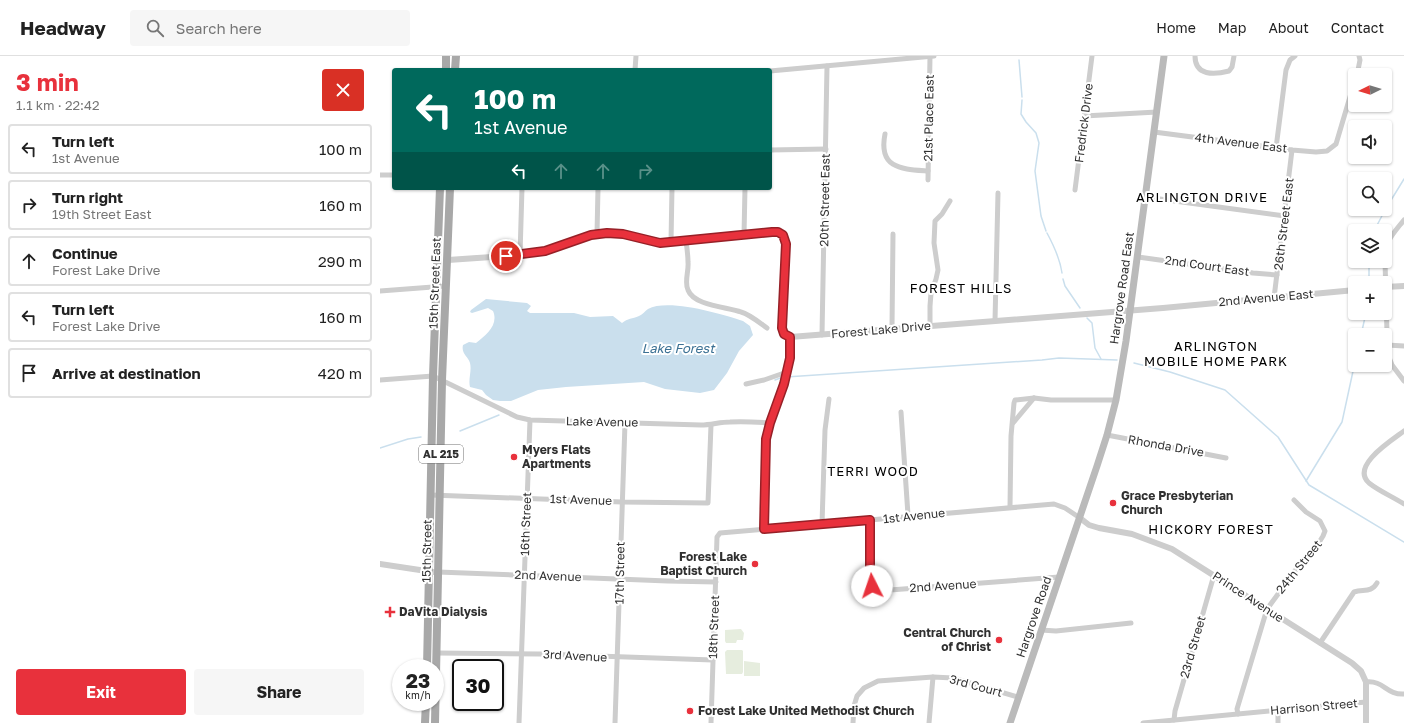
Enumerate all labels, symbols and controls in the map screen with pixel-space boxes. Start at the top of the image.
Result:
search box [130,10,410,46]
text: Headway [20,16,106,39]
icon: search [144,17,166,39]
text: Search here [176,19,262,37]
text: Home [1156,19,1196,36]
text: Map [1218,19,1246,36]
text: About [1268,19,1309,36]
text: Contact [1331,19,1384,36]
text: 3 min [16,67,79,96]
north arrow [1348,68,1392,112]
map controls [1348,68,1392,372]
button: close [322,69,364,111]
street label: 21st Place East [920,74,937,162]
text: 100 m [474,82,556,115]
street label: Fredrick Drive [1071,82,1096,164]
icon: left [408,84,460,136]
text: 1.1 km · 22:42 [16,97,99,113]
text: 1st Avenue [474,116,568,138]
button: sound [1348,120,1392,164]
street label: 4th Avenue East [1194,129,1288,156]
text: Turn left [52,132,114,150]
icon: left [18,138,40,160]
text: 100 m [319,140,362,158]
text: 1st Avenue [52,150,120,166]
street label: 20th Street East [816,153,833,247]
icon: left [508,160,530,182]
icon: ahead [550,160,572,182]
icon: ahead [592,160,614,182]
icon: right [634,160,656,182]
button: search [1348,172,1392,216]
street label: 26th Street East [1270,177,1297,271]
text: Turn right [52,188,123,206]
district label: ARLINGTON DRIVE [1136,189,1268,205]
icon: right [18,194,40,216]
text: 160 m [319,196,362,214]
text: 19th Street East [52,206,152,222]
button: layers [1348,224,1392,268]
street label: Hargrove Road East [1106,231,1137,345]
street label: 15th Street East [425,237,444,329]
pin [489,239,523,273]
text: Continue [52,244,118,262]
icon: arrive [495,245,517,267]
icon: ahead [18,250,40,272]
text: 290 m [318,252,362,270]
street label: 2nd Court East [1164,252,1250,279]
text: Forest Lake Drive [52,262,160,278]
button: + [1348,276,1392,320]
district label: FOREST HILLS [910,280,1012,296]
street label: 2nd Avenue East [1218,286,1314,309]
text: Turn left [52,300,114,318]
icon: left [18,306,40,328]
text: 160 m [319,308,362,326]
text: Forest Lake Drive [52,318,160,334]
street label: Forest Lake Drive [831,318,931,341]
button: − [1348,328,1392,372]
district label: ARLINGTON MOBILE HOME PARK [1144,338,1288,369]
water label: Lake Forest [642,340,716,356]
icon: arrive [18,362,40,384]
text: Arrive at destination [52,364,201,382]
text: 420 m [318,364,362,382]
street label: Lake Avenue [566,413,638,430]
street label: Rhonda Drive [1127,431,1205,460]
place label: Myers Flats Apartments [522,442,591,471]
road number: AL 215 [419,445,463,463]
marker: Myers Flats Apartments [509,452,519,462]
district label: TERRI WOOD [827,463,919,479]
place label: Grace Presbyterian Church [1121,488,1233,517]
street label: 1st Avenue [550,491,612,508]
street label: 16th Street [517,492,534,556]
marker: Grace Presbyterian Church [1108,498,1118,508]
street label: 1st Avenue [882,505,946,526]
street label: 15th Street [418,519,435,583]
district label: HICKORY FOREST [1148,521,1274,537]
street label: 24th Street [1272,537,1325,597]
street label: 17th Street [611,541,628,605]
place label: Forest Lake Baptist Church [660,549,747,578]
marker: Forest Lake Baptist Church [750,559,760,569]
position arrow [851,565,893,607]
street label: 2nd Avenue [514,567,582,584]
street label: Prince Avenue [1210,568,1287,625]
street label: Hargrove Road [1013,574,1054,660]
street label: 2nd Avenue [909,576,977,595]
street label: 18th Street [705,595,722,659]
place label: DaVita Dialysis [399,604,488,619]
marker: DaVita Dialysis [384,606,396,618]
street label: 23rd Street [1176,614,1209,680]
place label: Central Church of Christ [903,625,991,654]
marker: Central Church of Christ [994,635,1004,645]
street label: 3rd Avenue [543,646,608,665]
speed limit sign: 30 [452,659,504,711]
text: 23 [406,668,430,692]
button: Exit [16,669,186,715]
button: Share [194,669,364,715]
street label: 3rd Court [948,671,1004,700]
text: km/h [405,689,431,701]
street label: Harrison Street [1270,695,1359,718]
place label: Forest Lake United Methodist Church [698,703,914,718]
marker: Forest Lake United Methodist Church [685,706,695,716]

